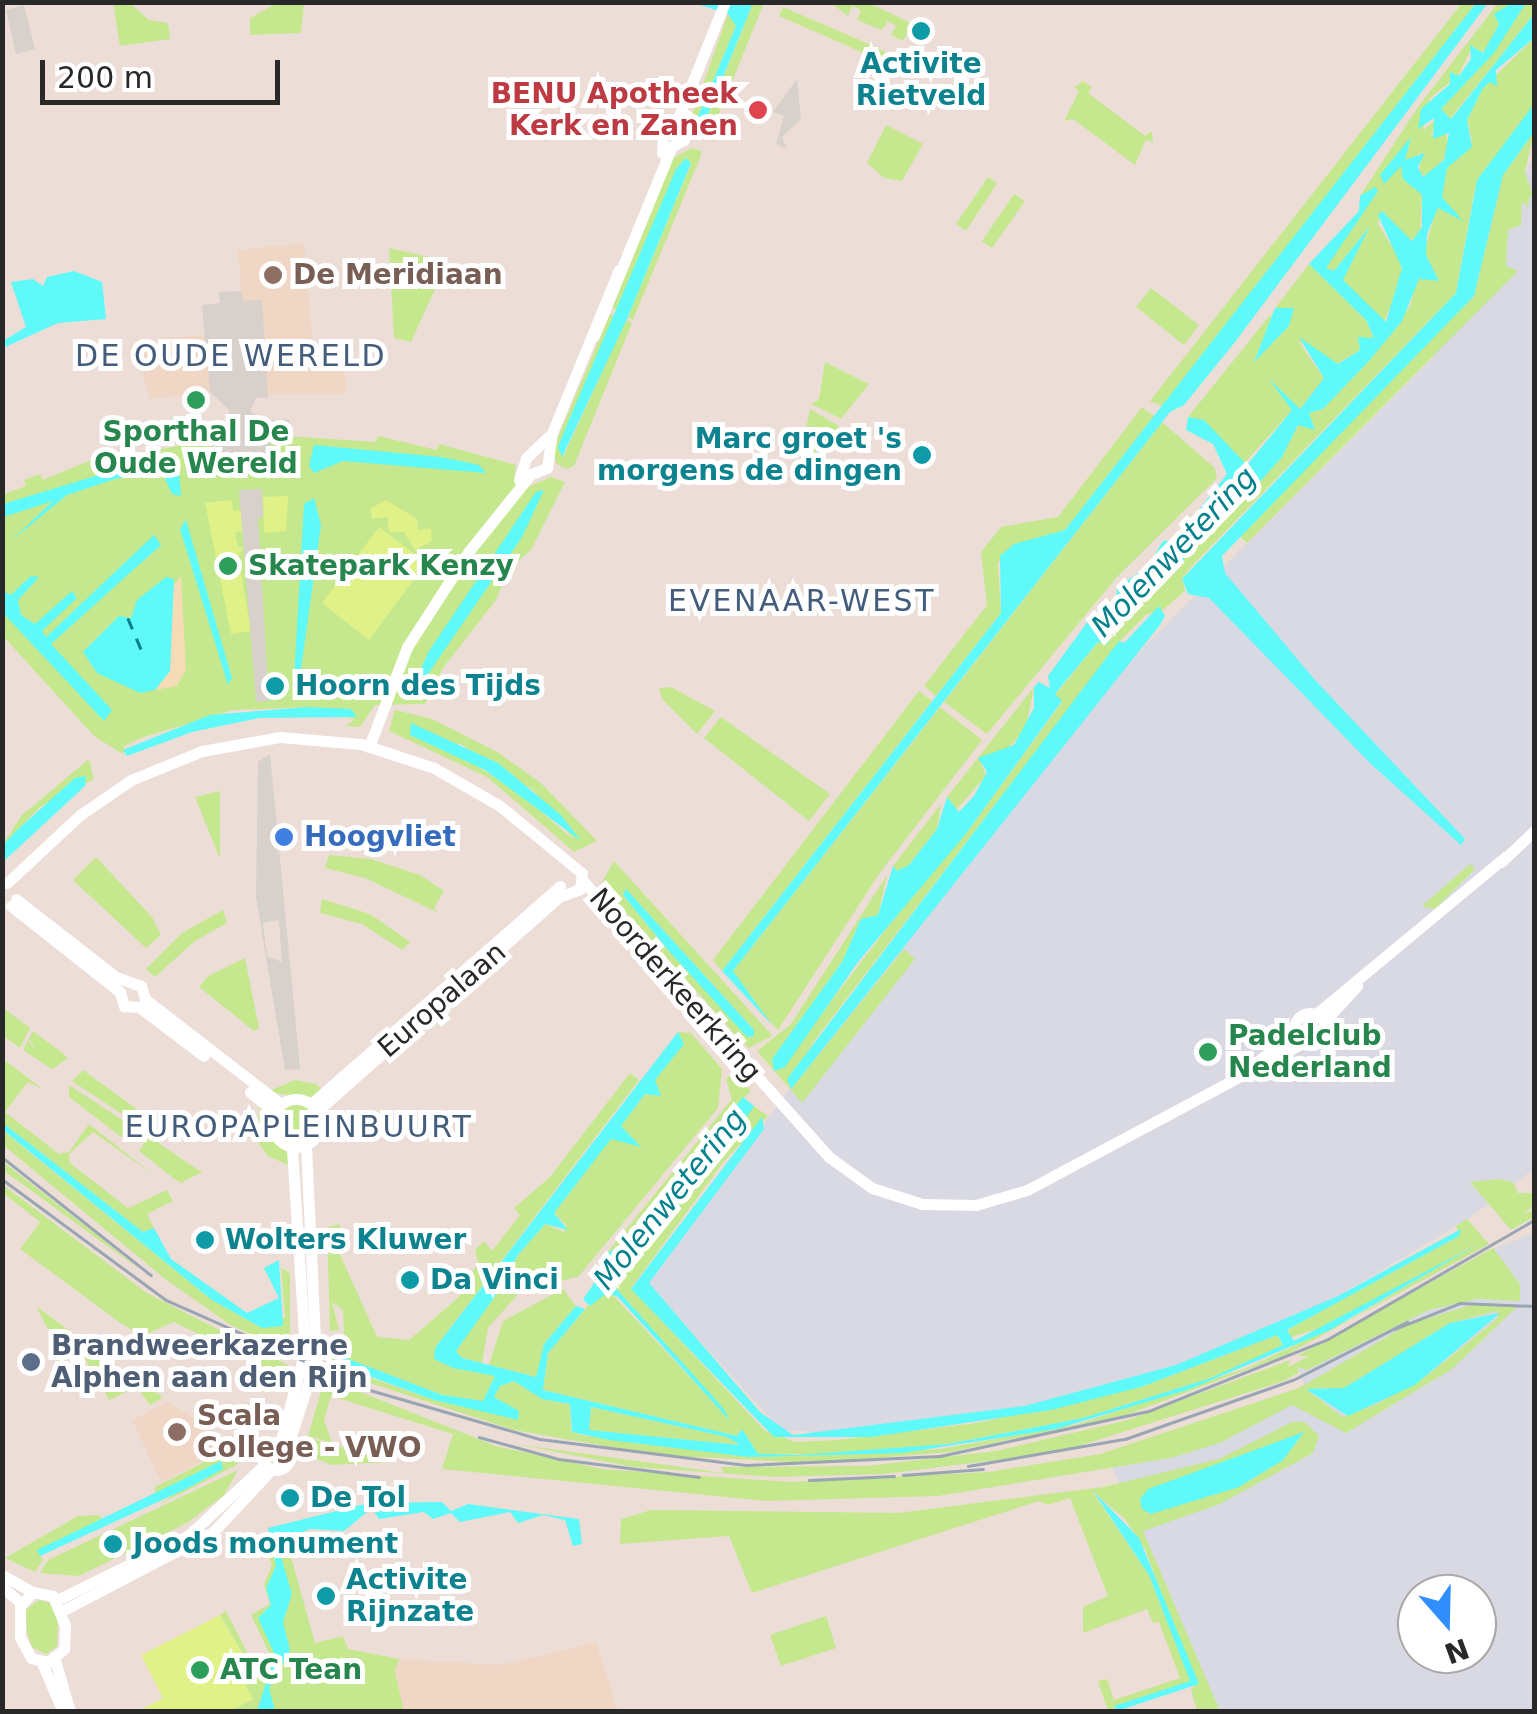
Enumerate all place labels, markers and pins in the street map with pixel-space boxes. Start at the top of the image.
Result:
marker: Activite Rietveld [910,20,932,42]
place label: Activite Rietveld [856,47,986,113]
place label: BENU Apotheek Kerk en Zanen [491,77,738,143]
marker: BENU Apotheek Kerk en Zanen [747,99,769,121]
place label: De Meridiaan [293,258,503,292]
marker: De Meridiaan [262,264,284,286]
marker: Sporthal De Oude Wereld [185,389,207,411]
place label: Sporthal De Oude Wereld [94,415,298,481]
place label: Marc groet 's morgens de dingen [597,422,902,488]
marker: Marc groet 's morgens de dingen [911,444,933,466]
place label: Skatepark Kenzy [248,549,514,583]
marker: Skatepark Kenzy [217,555,239,577]
place label: Hoorn des Tijds [295,669,541,703]
marker: Hoorn des Tijds [264,675,286,697]
place label: Hoogvliet [304,820,456,854]
marker: Hoogvliet [273,826,295,848]
place label: Padelclub Nederland [1228,1019,1392,1085]
marker: Padelclub Nederland [1197,1041,1219,1063]
place label: Wolters Kluwer [225,1223,466,1257]
marker: Wolters Kluwer [194,1229,216,1251]
place label: Da Vinci [430,1263,559,1297]
marker: Da Vinci [399,1269,421,1291]
place label: Brandweerkazerne Alphen aan den Rijn [51,1329,368,1395]
marker: Brandweerkazerne Alphen aan den Rijn [20,1351,42,1373]
place label: Scala College - VWO [197,1399,421,1465]
marker: Scala College - VWO [166,1421,188,1443]
place label: De Tol [310,1481,406,1515]
marker: De Tol [279,1487,301,1509]
place label: Joods monument [133,1527,398,1561]
marker: Joods monument [102,1533,124,1555]
place label: Activite Rijnzate [346,1563,474,1629]
marker: Activite Rijnzate [315,1585,337,1607]
place label: ATC Tean [220,1653,362,1687]
marker: ATC Tean [189,1659,211,1681]

